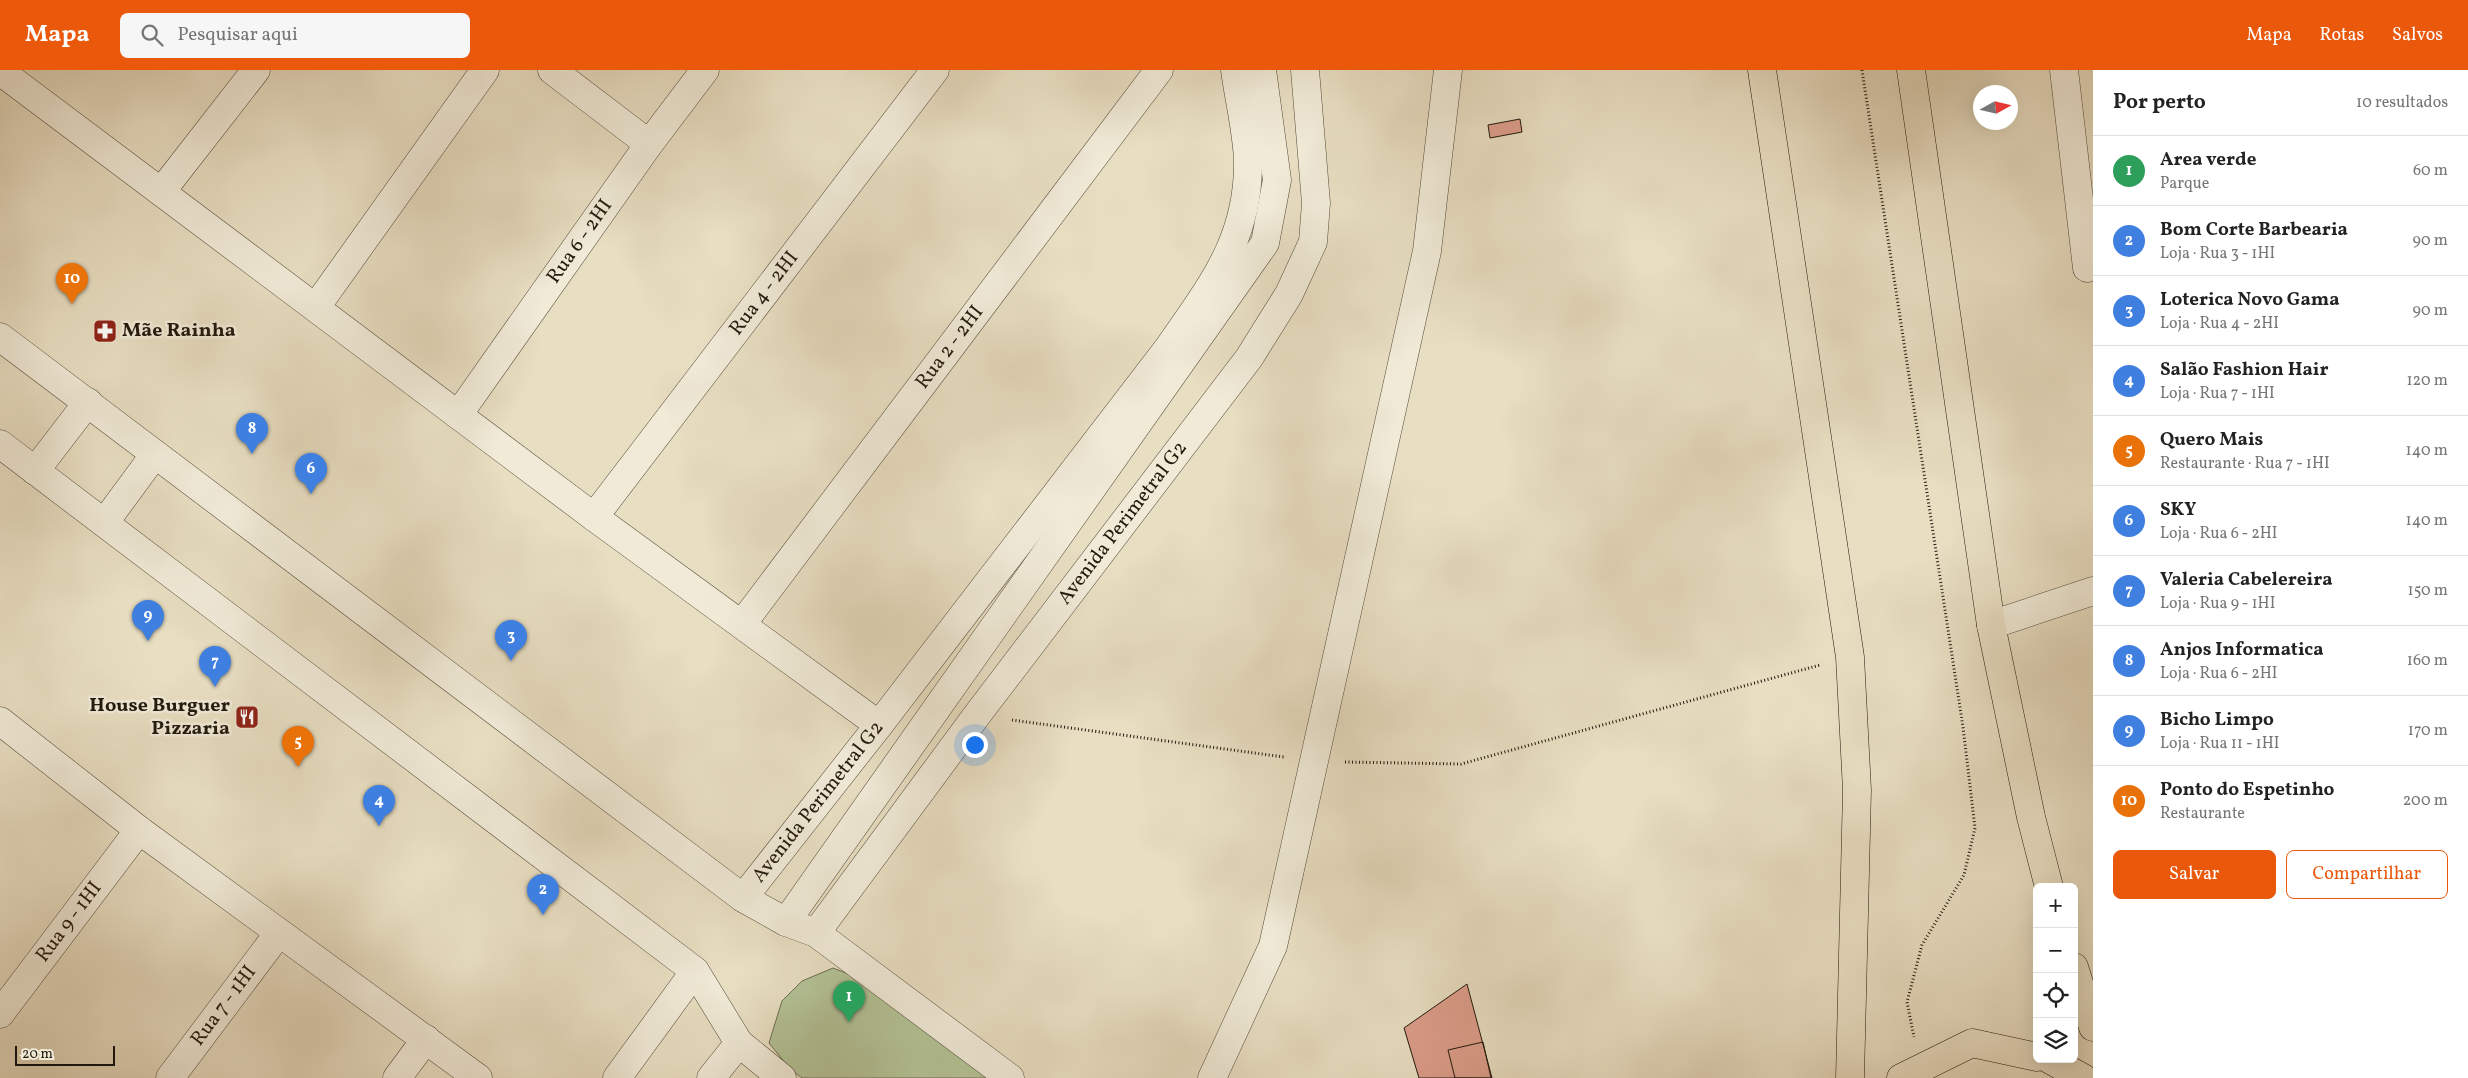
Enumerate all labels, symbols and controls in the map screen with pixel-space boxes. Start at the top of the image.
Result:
search box [120,13,470,58]
text: Mapa [25,18,90,52]
icon: search [138,21,166,49]
text: Pesquisar aqui [178,22,298,48]
text: Mapa [2247,23,2292,48]
text: Rotas [2320,23,2364,48]
text: Salvos [2392,23,2443,48]
north arrow [1973,85,2018,130]
text: Por perto [2113,88,2206,117]
text: 10 resultados [2356,92,2448,114]
text: Area verde [2160,147,2256,173]
text: 1 [2126,160,2132,182]
text: 60 m [2413,160,2448,182]
text: Parque [2160,173,2209,195]
street label: Rua 6 - 2HI [541,194,620,290]
text: Bom Corte Barbearia [2160,217,2348,243]
text: 2 [2125,230,2133,252]
text: 90 m [2412,230,2448,252]
text: Loja · Rua 3 - 1HI [2160,243,2275,265]
street label: Rua 4 - 2HI [723,246,806,342]
pin: 10 [56,263,88,304]
text: Loterica Novo Gama [2160,287,2340,313]
street label: Rua 2 - 2HI [909,300,991,395]
text: 3 [2125,300,2133,322]
text: 90 m [2412,300,2448,322]
text: Loja · Rua 4 - 2HI [2160,313,2279,335]
place label: Mãe Rainha [122,317,236,345]
pharmacy icon: Mãe Rainha [92,318,118,344]
text: Salão Fashion Hair [2160,357,2329,383]
text: 4 [2124,370,2134,392]
text: 120 m [2406,370,2448,392]
text: Loja · Rua 7 - 1HI [2160,383,2275,405]
pin: 8 [236,413,268,454]
text: Quero Mais [2160,427,2263,453]
street label: Avenida Perimetral G2 [1052,436,1195,611]
text: 5 [2125,440,2133,462]
text: 140 m [2406,440,2448,462]
pin: 6 [295,453,327,494]
text: Restaurante · Rua 7 - 1HI [2160,453,2330,475]
text: SKY [2160,497,2196,523]
text: 6 [2125,510,2133,532]
text: 140 m [2406,510,2448,532]
text: Loja · Rua 6 - 2HI [2160,523,2278,545]
text: Valeria Cabelereira [2160,567,2333,593]
text: 7 [2125,580,2133,602]
text: 150 m [2407,580,2448,602]
text: Loja · Rua 9 - 1HI [2160,593,2275,615]
pin: 9 [132,600,164,641]
pin: 3 [495,620,527,661]
text: Anjos Informatica [2160,637,2324,663]
pin: 7 [199,646,231,687]
text: 8 [2125,650,2133,672]
text: 160 m [2407,650,2448,672]
text: Loja · Rua 6 - 2HI [2160,663,2278,685]
place label: House Burguer Pizzaria [89,692,230,743]
restaurant icon: House Burguer Pizzaria [234,704,260,730]
text: Bicho Limpo [2160,707,2274,733]
street label: Avenida Perimetral G2 [746,715,891,889]
text: 9 [2125,720,2133,742]
text: 170 m [2408,720,2448,742]
pin: 5 [282,726,314,767]
your location [962,732,988,758]
text: Loja · Rua 11 - 1HI [2160,733,2279,755]
text: Ponto do Espetinho [2160,777,2334,803]
pin: 4 [363,785,395,826]
text: 10 [2121,790,2137,812]
text: 200 m [2403,790,2448,812]
text: Restaurante [2160,803,2245,825]
button: Salvar [2113,850,2276,899]
button: Compartilhar [2286,850,2448,899]
pin: 2 [527,874,559,915]
street label: Rua 9 - 1HI [30,876,109,969]
map controls [2033,883,2078,1063]
button: + [2033,883,2078,928]
button: − [2033,928,2078,973]
street label: Rua 7 - 1HI [185,960,263,1052]
button: locate [2033,973,2078,1018]
pin: 1 [833,981,865,1022]
button: layers [2033,1018,2078,1063]
scale bar [15,1043,115,1066]
text: 20 m [22,1045,53,1064]

